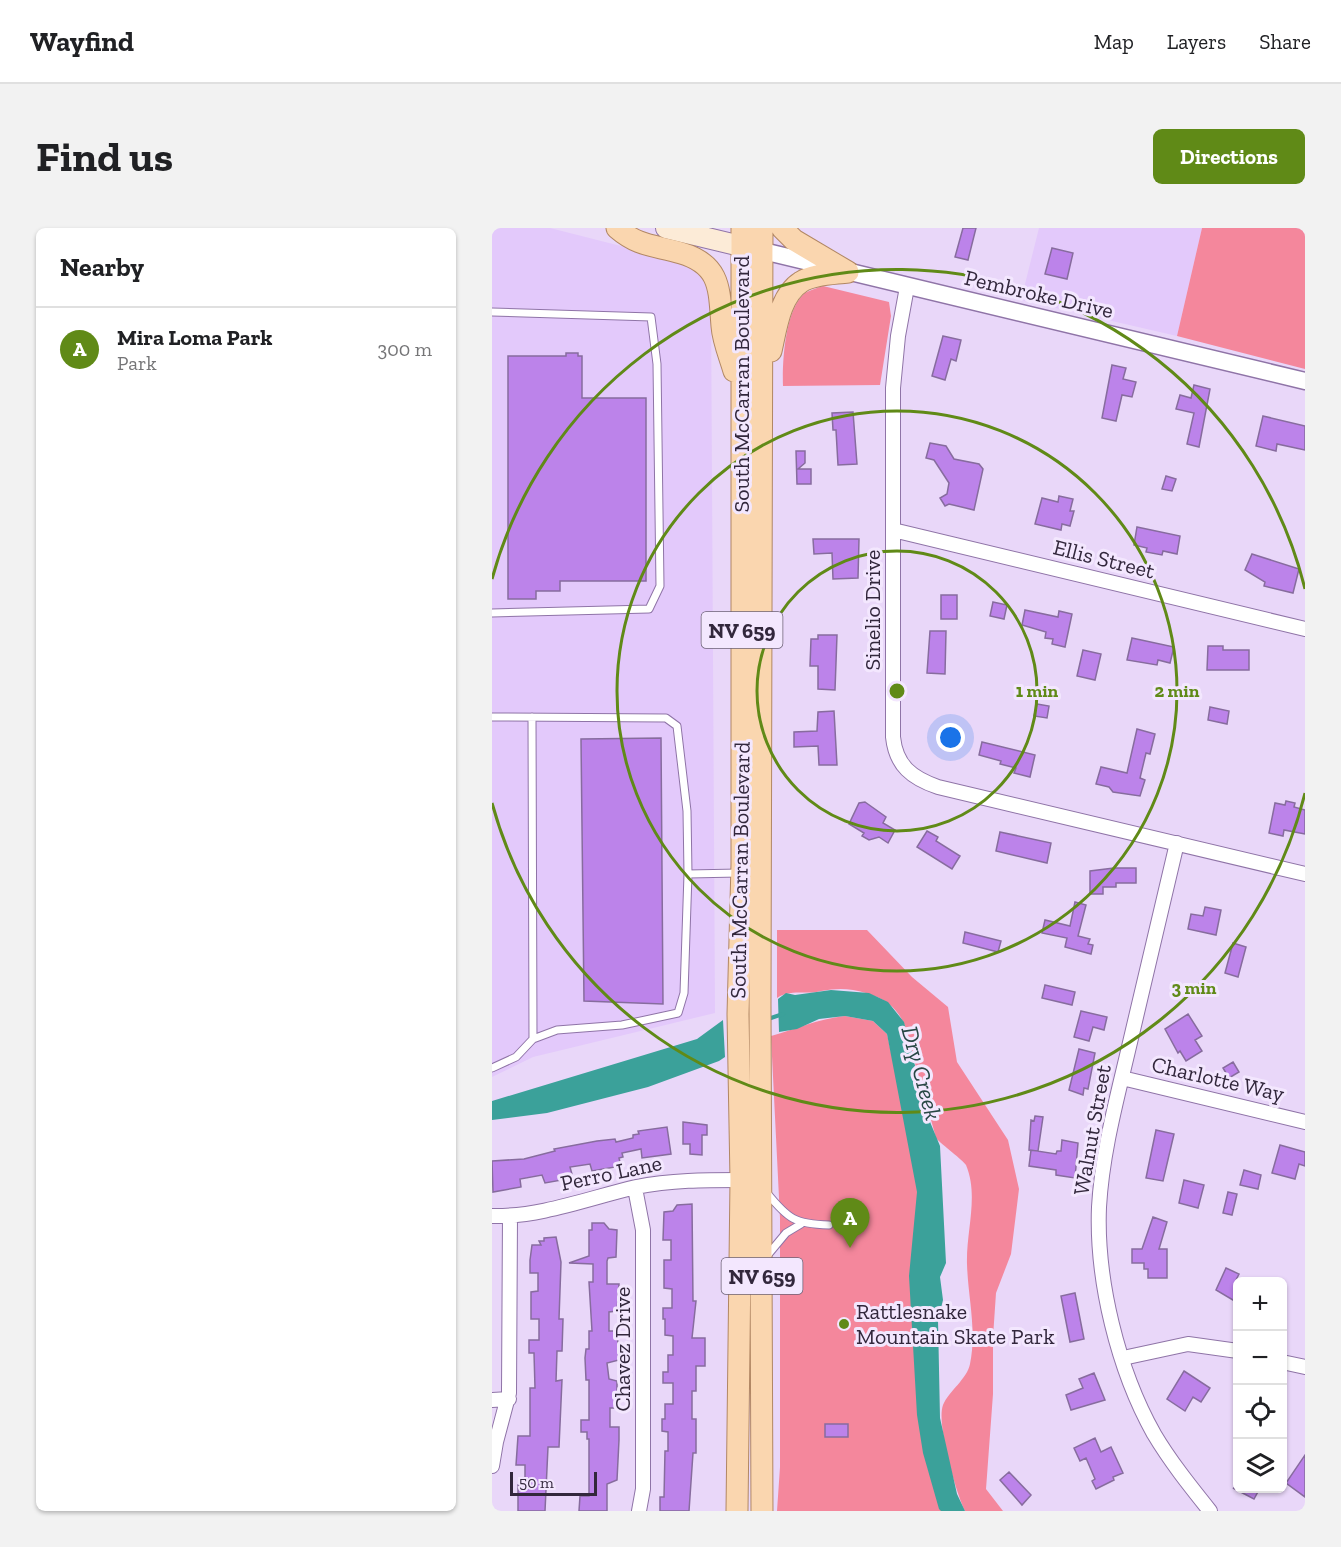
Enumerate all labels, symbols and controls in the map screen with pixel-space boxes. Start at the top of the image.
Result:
text: Wayfind [30,25,134,58]
text: Map [1094,29,1134,54]
text: Layers [1167,29,1226,54]
text: Share [1259,29,1311,54]
button: Directions [1153,129,1305,184]
text: Find us [36,131,173,182]
text: Nearby [60,251,144,283]
street label: South McCarran Boulevard [728,255,755,513]
street label: Pembroke Drive [962,264,1116,324]
text: Mira Loma Park [117,324,272,351]
text: A [73,337,86,361]
text: 300 m [377,337,432,361]
text: Park [117,351,157,375]
street label: Ellis Street [1051,533,1158,585]
street label: Sinelio Drive [859,550,886,670]
road number: NV 659 [702,612,782,648]
text: 1 min [1016,680,1059,702]
text: 2 min [1155,680,1200,702]
centre of rings [887,681,907,701]
your location [936,723,965,752]
street label: South McCarran Boulevard [724,741,756,999]
text: 3 min [1172,977,1217,999]
water label: Dry Creek [896,1023,949,1123]
street label: Charlotte Way [1149,1051,1288,1108]
street label: Walnut Street [1067,1062,1117,1197]
street label: Perro Lane [558,1149,664,1197]
pin: A [830,1198,870,1248]
road number: NV 659 [722,1258,802,1294]
map controls [1233,1277,1287,1493]
button: + [1233,1277,1287,1331]
street label: Chavez Drive [609,1287,636,1411]
place label: Rattlesnake Mountain Skate Park [856,1298,1055,1350]
marker: Rattlesnake Mountain Skate Park [837,1317,851,1331]
button: − [1233,1331,1287,1385]
button: locate [1233,1385,1287,1439]
button: layers [1233,1439,1287,1493]
scale bar [510,1469,597,1496]
text: 50 m [519,1473,554,1492]

